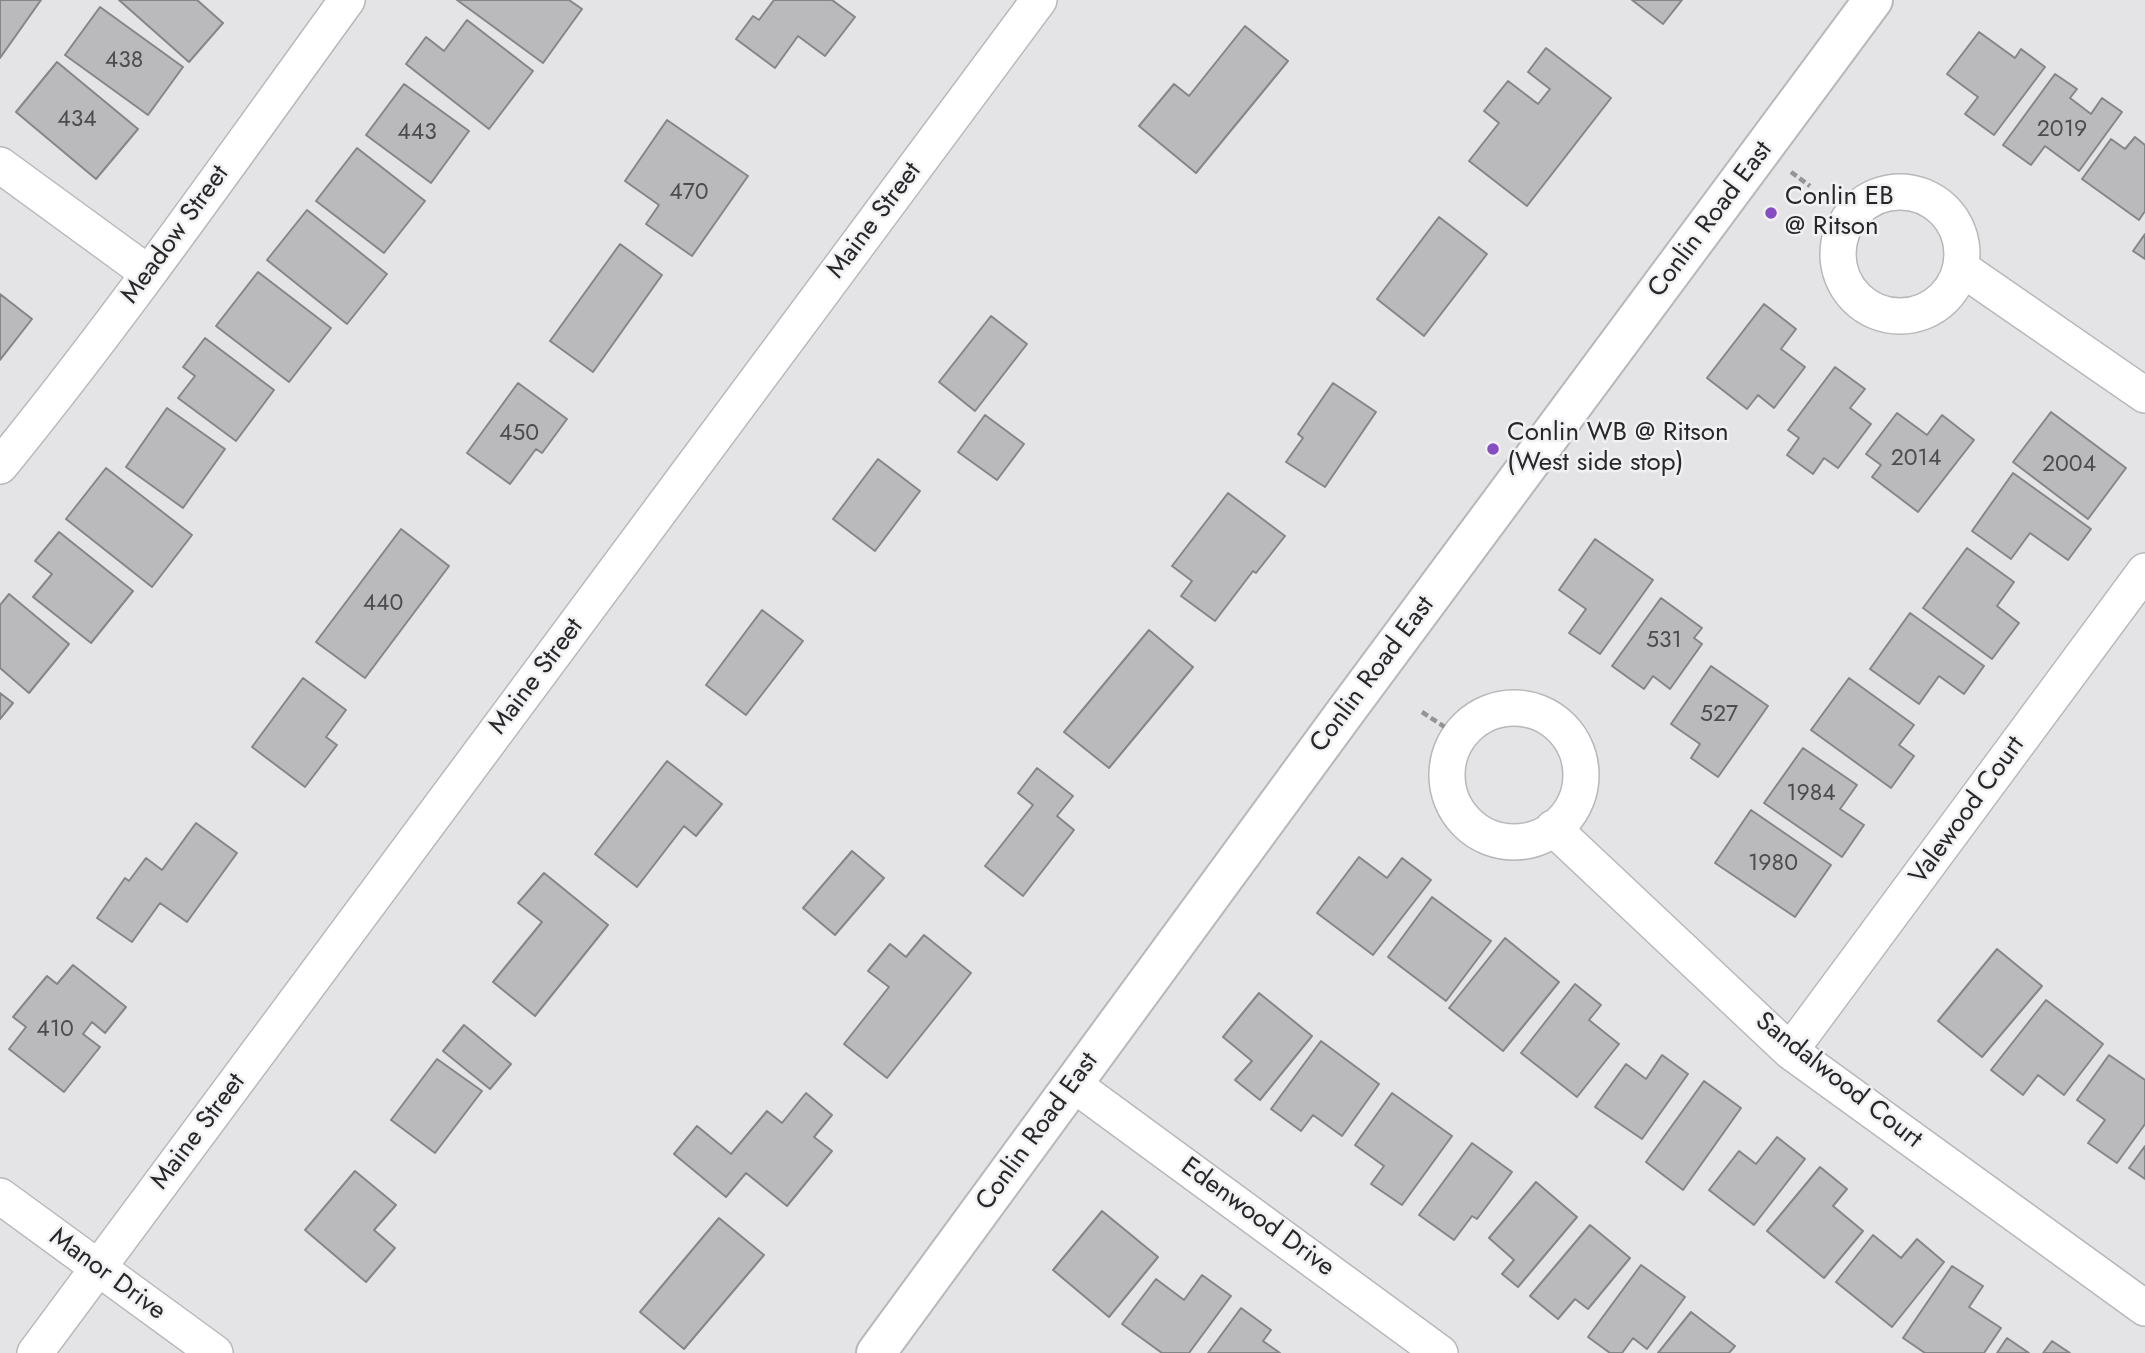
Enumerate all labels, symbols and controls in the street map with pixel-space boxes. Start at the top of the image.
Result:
house number: 438 [105,47,143,75]
house number: 434 [57,106,97,134]
house number: 2019 [2037,116,2087,144]
house number: 443 [397,119,437,147]
street label: Conlin Road East [1642,136,1780,304]
street label: Maine Street [821,157,929,285]
street label: Meadow Street [115,160,237,310]
house number: 470 [669,179,709,207]
place label: Conlin EB @ Ritson [1785,182,1894,244]
marker: Conlin EB @ Ritson [1763,205,1779,221]
place label: Conlin WB @ Ritson (West side stop) [1507,418,1729,480]
house number: 450 [499,420,539,448]
marker: Conlin WB @ Ritson (West side stop) [1485,441,1501,457]
house number: 2014 [1891,445,1941,473]
house number: 2004 [2042,451,2096,479]
house number: 440 [363,590,403,618]
street label: Conlin Road East [1304,591,1442,759]
street label: Maine Street [483,613,591,741]
house number: 531 [1646,627,1682,655]
house number: 527 [1700,701,1738,729]
street label: Valewood Court [1904,731,2032,891]
house number: 1984 [1786,780,1836,808]
house number: 1980 [1748,850,1798,878]
street label: Sandalwood Court [1748,1006,1928,1156]
house number: 410 [36,1016,74,1044]
street label: Conlin Road East [970,1047,1106,1217]
street label: Maine Street [145,1068,253,1196]
street label: Edenwood Drive [1174,1152,1340,1284]
street label: Manor Drive [43,1222,171,1328]

